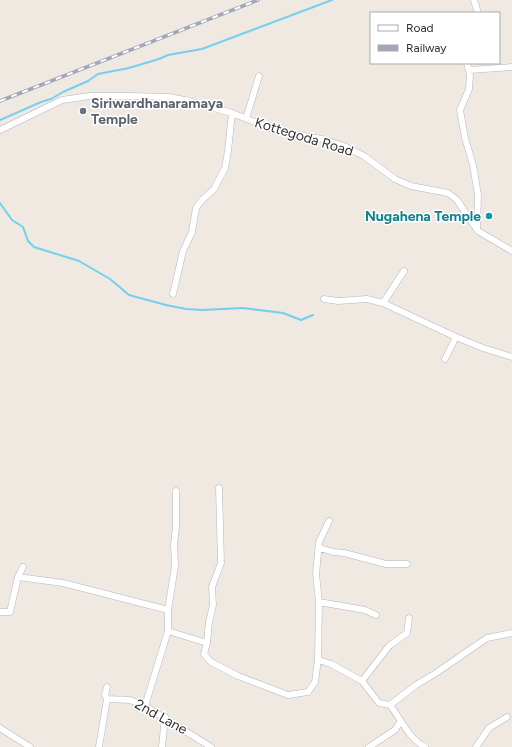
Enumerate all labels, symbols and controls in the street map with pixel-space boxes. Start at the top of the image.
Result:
legend [370,12,500,64]
text: Road [406,21,434,35]
text: Railway [406,41,447,55]
place label: Siriwardhanaramaya Temple [91,95,223,128]
marker: Siriwardhanaramaya Temple [78,106,88,116]
street label: Kottegoda Road [253,114,355,160]
place label: Nugahena Temple [365,208,481,225]
marker: Nugahena Temple [484,211,494,221]
street label: 2nd Lane [132,696,190,738]

